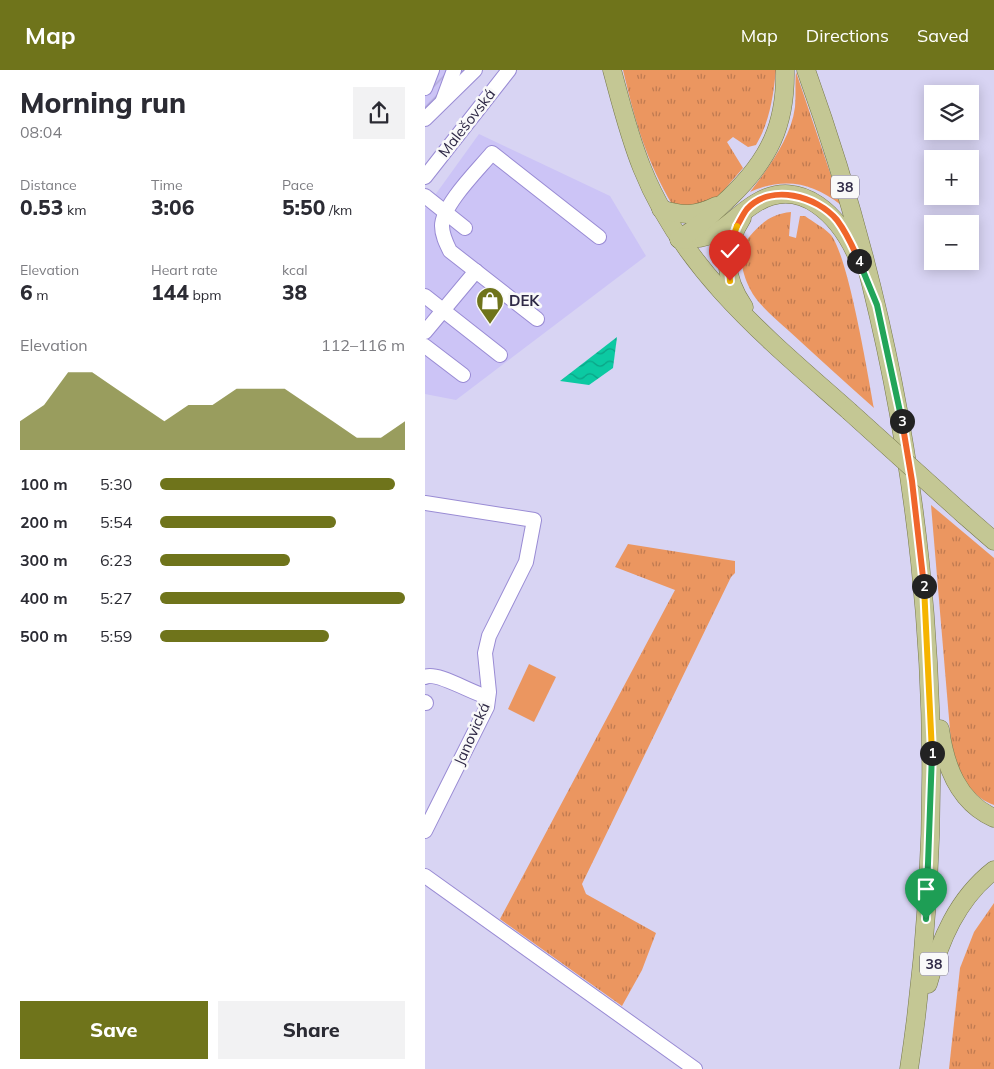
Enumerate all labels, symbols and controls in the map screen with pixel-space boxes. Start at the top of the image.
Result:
text: Map [25,20,76,50]
text: Map [741,24,778,47]
text: Directions [806,24,889,47]
text: Saved [917,24,969,47]
text: Morning run [20,85,186,120]
street label: Malešovská [434,85,499,161]
map controls [924,85,979,270]
button: layers [924,85,979,140]
button: share [353,87,405,139]
text: 08:04 [20,122,62,142]
button: + [924,150,979,205]
road number: 38 [831,175,859,198]
text: Distance [20,176,77,194]
text: Time [151,176,183,194]
text: Pace [282,176,314,194]
text: 0.53 [20,194,63,220]
text: 3:06 [151,194,194,220]
text: 5:50 [282,194,325,220]
text: km [63,201,86,219]
text: /km [325,201,352,219]
button: − [924,215,979,270]
pin [709,230,751,281]
icon: check [716,237,744,265]
pin: 4 [847,248,871,274]
text: 4 [855,252,864,270]
text: Elevation [20,261,79,279]
text: Heart rate [151,261,218,279]
text: kcal [282,261,308,279]
text: 6 [20,279,33,305]
text: 144 [151,279,189,305]
text: 38 [282,279,307,305]
text: m [33,286,49,304]
text: bpm [189,286,222,304]
shop icon: DEK [475,286,505,325]
place label: DEK [509,291,540,310]
text: Elevation [20,335,88,355]
text: 112–116 m [321,335,405,355]
pin: 3 [889,408,915,434]
text: 3 [898,412,907,430]
text: 100 m [20,474,68,494]
text: 5:30 [100,474,132,494]
text: 200 m [20,512,68,532]
text: 5:54 [100,512,132,532]
text: 300 m [20,550,68,570]
text: 6:23 [100,550,132,570]
pin: 2 [911,574,937,598]
text: 2 [920,577,929,595]
text: 400 m [20,588,68,608]
text: 5:27 [100,588,132,608]
text: 500 m [20,626,68,646]
text: 5:59 [100,626,132,646]
street label: Janovická [449,699,494,768]
pin: 1 [919,740,945,766]
text: 1 [928,744,937,762]
pin [905,868,947,919]
icon: arrive [912,875,940,903]
road number: 38 [920,952,948,976]
button: Save [20,1001,208,1059]
button: Share [218,1001,405,1059]

